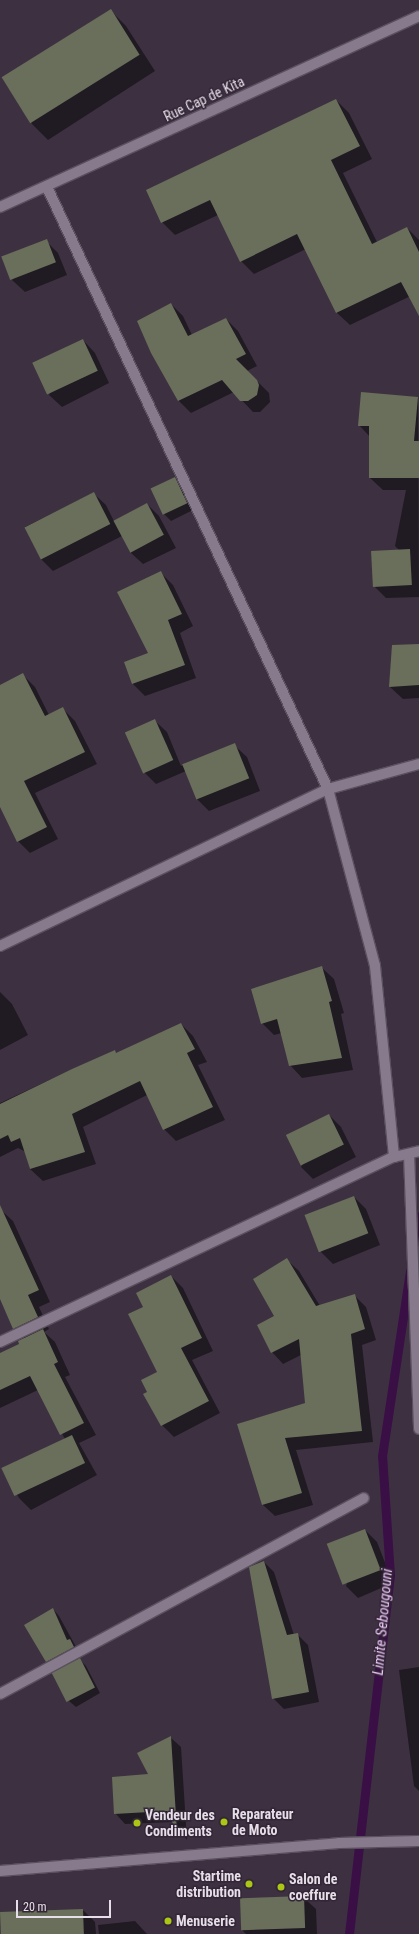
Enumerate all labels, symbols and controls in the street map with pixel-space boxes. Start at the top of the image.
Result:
street label: Rue Cap de Kita [161,73,247,125]
water label: Limite Sebougouni [369,1568,397,1676]
place label: Reparateur de Moto [232,1806,294,1838]
place label: Vendeur des Condiments [145,1807,215,1840]
marker: Reparateur de Moto [219,1817,229,1827]
marker: Vendeur des Condiments [132,1818,142,1828]
place label: Startime distribution [176,1868,241,1900]
place label: Salon de coeffure [289,1871,337,1904]
marker: Startime distribution [244,1879,254,1889]
marker: Salon de coeffure [276,1882,286,1892]
scale bar [18,1892,113,1918]
text: 20 m [23,1900,47,1914]
place label: Menuserie [176,1913,235,1929]
marker: Menuserie [163,1916,173,1926]

